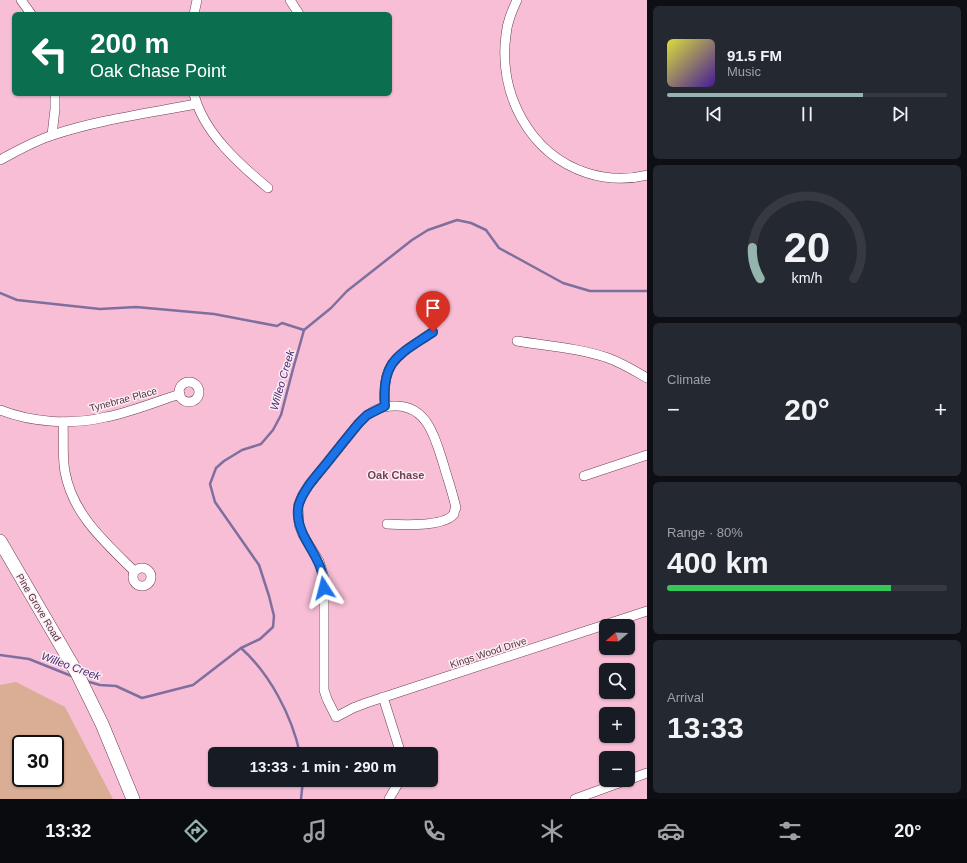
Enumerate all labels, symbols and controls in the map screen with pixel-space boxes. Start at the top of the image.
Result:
icon: left [24,28,76,80]
text: 200 m [90,28,169,59]
text: 91.5 FM [727,47,782,64]
text: Oak Chase Point [90,61,226,81]
text: Music [727,64,761,79]
icon: previous [703,103,725,125]
icon: pause [796,103,818,125]
icon: next [889,103,911,125]
text: 20 [784,224,830,271]
text: km/h [792,269,823,285]
pin [416,291,450,332]
icon: arrive [422,297,444,319]
water label: Willeo Creek [268,348,296,412]
text: Climate [667,372,711,387]
street label: Tynebrae Place [88,385,159,414]
text: 20° [784,393,830,426]
text: − [667,397,680,422]
text: + [934,397,947,422]
district label: Oak Chase [368,469,424,481]
text: Range · 80% [667,525,743,540]
text: 400 km [667,546,769,579]
position arrow [303,567,345,609]
street label: Pine Grove Road [14,572,63,643]
north arrow [599,619,635,655]
map controls [599,619,635,787]
street label: Kings Wood Drive [448,635,528,670]
water label: Willeo Creek [40,650,103,682]
button: search [599,663,635,699]
text: Arrival [667,690,704,705]
button: + [599,707,635,743]
text: 13:33 [667,711,744,744]
speed limit sign: 30 [12,735,64,787]
button: − [599,751,635,787]
text: 13:33 · 1 min · 290 m [250,758,396,775]
icon: directions [182,817,210,845]
icon: music [301,817,329,845]
icon: phone [420,817,448,845]
icon: climate [538,817,566,845]
icon: car [657,817,685,845]
icon: filters [776,817,804,845]
text: 13:32 [45,821,91,841]
text: 20° [894,821,922,841]

